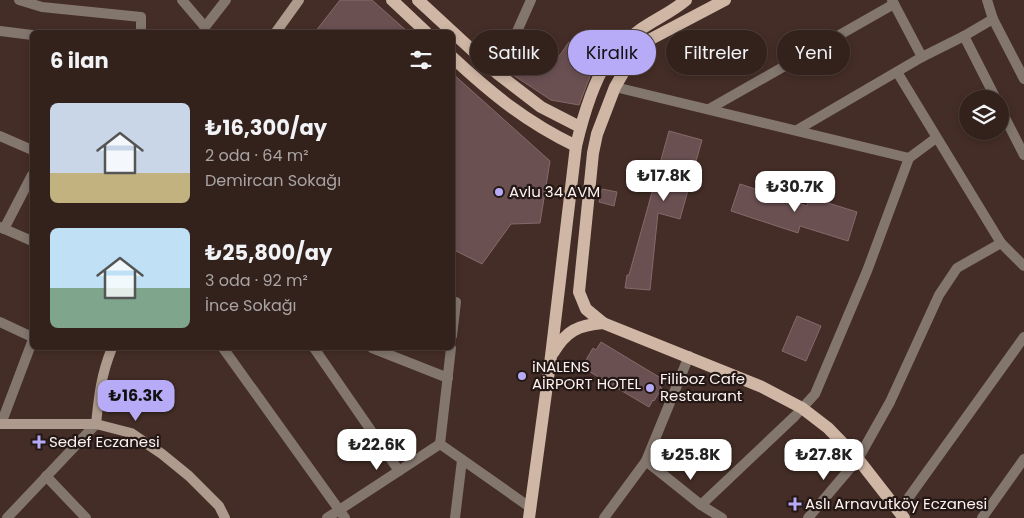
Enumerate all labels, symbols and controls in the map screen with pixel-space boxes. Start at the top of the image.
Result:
chip: Satılık [470,30,558,75]
chip: Kiralık [568,30,656,75]
chip: Filtreler [666,30,767,75]
chip: Yeni [777,30,850,75]
text: 6 ilan [50,46,109,75]
icon: filters [407,46,435,74]
map controls [959,90,1009,140]
button: layers [959,90,1009,140]
text: ₺16,300/ay [205,113,327,142]
icon: home [90,123,150,183]
text: 2 oda · 64 m² [205,144,309,167]
pin: ₺17.8K [623,160,705,202]
text: ₺17.8K [637,164,691,187]
text: Demircan Sokağı [205,169,341,192]
pin: ₺30.7K [754,170,836,213]
text: ₺30.7K [766,175,824,198]
place label: Avlu 34 AVM [509,181,600,202]
marker: Avlu 34 AVM [493,186,505,198]
text: ₺25,800/ay [205,238,332,267]
icon: home [90,248,150,308]
text: 3 oda · 92 m² [205,269,308,292]
text: İnce Sokağı [205,294,297,317]
place label: iNALENS AİRPORT HOTEL [532,356,642,394]
place label: Filiboz Cafe Restaurant [660,368,745,406]
marker: iNALENS AİRPORT HOTEL [516,370,528,382]
pin: ₺16.3K [95,380,177,422]
marker: Filiboz Cafe Restaurant [644,382,656,394]
text: ₺16.3K [109,384,163,407]
pin: ₺22.6K [336,428,418,471]
place label: Sedef Eczanesi [49,431,160,452]
text: ₺22.6K [348,433,406,456]
marker: Sedef Eczanesi [33,436,45,448]
pin: ₺25.8K [650,438,732,481]
pin: ₺27.8K [783,438,865,481]
text: ₺25.8K [662,443,720,466]
text: ₺27.8K [795,443,853,466]
place label: Aslı Arnavutköy Eczanesi [805,493,987,514]
marker: Aslı Arnavutköy Eczanesi [789,498,801,510]

